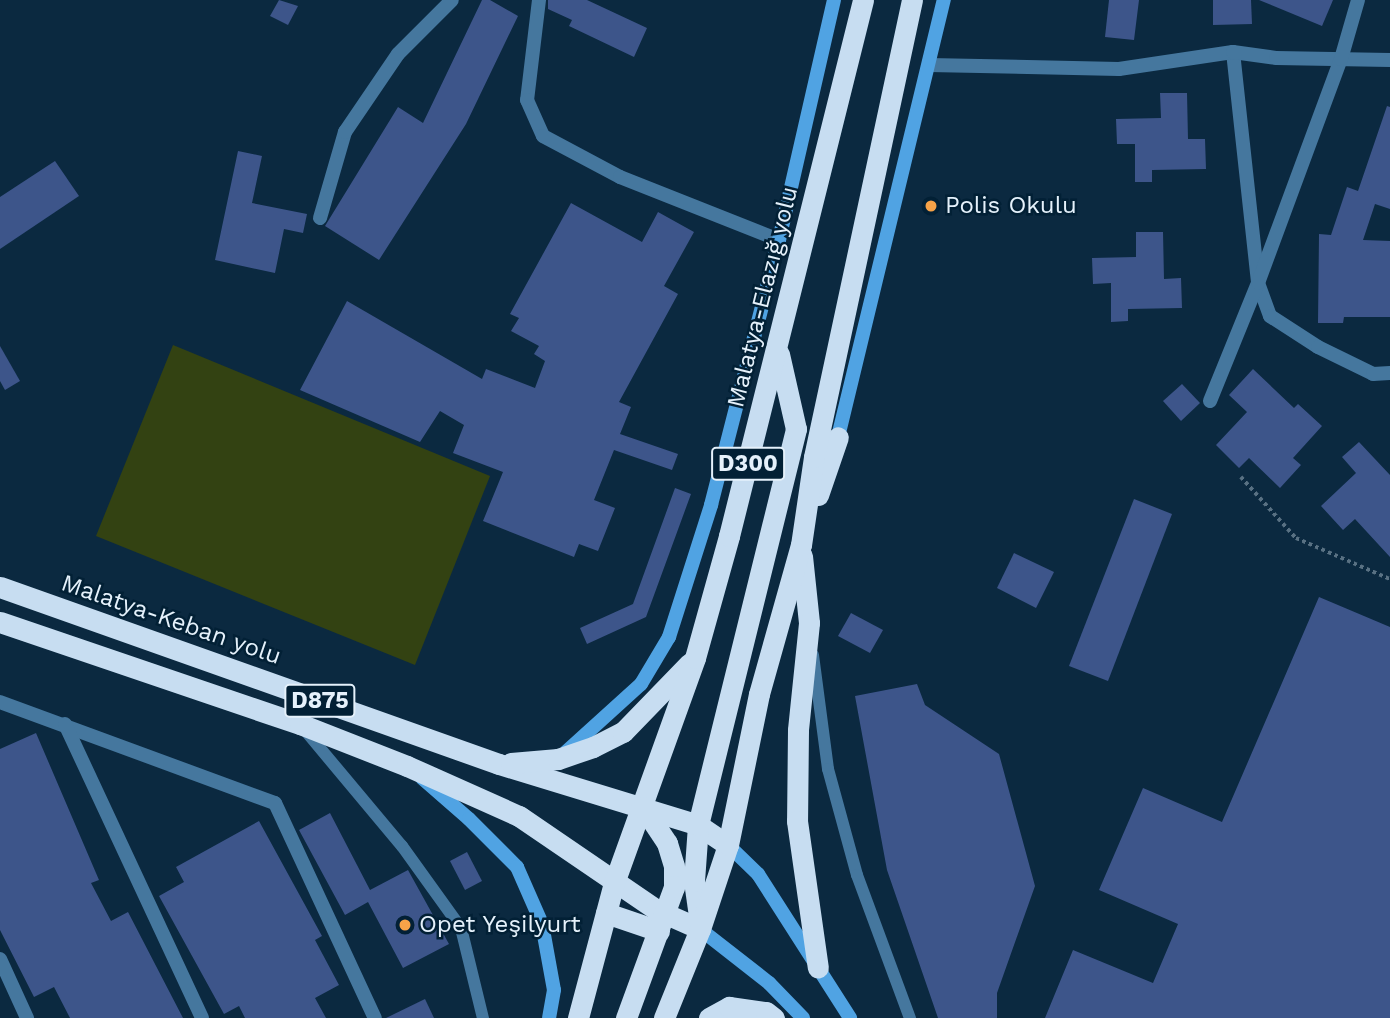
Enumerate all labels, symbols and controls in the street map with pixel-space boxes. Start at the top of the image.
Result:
street label: Malatya-Elazığ yolu [722,183,804,411]
place label: Polis Okulu [945,192,1077,220]
marker: Polis Okulu [923,198,939,214]
road number: D300 [710,445,786,484]
street label: Malatya-Keban yolu [57,569,285,671]
road number: D875 [283,681,357,720]
place label: Opet Yeşilyurt [419,911,582,939]
marker: Opet Yeşilyurt [397,917,413,933]

